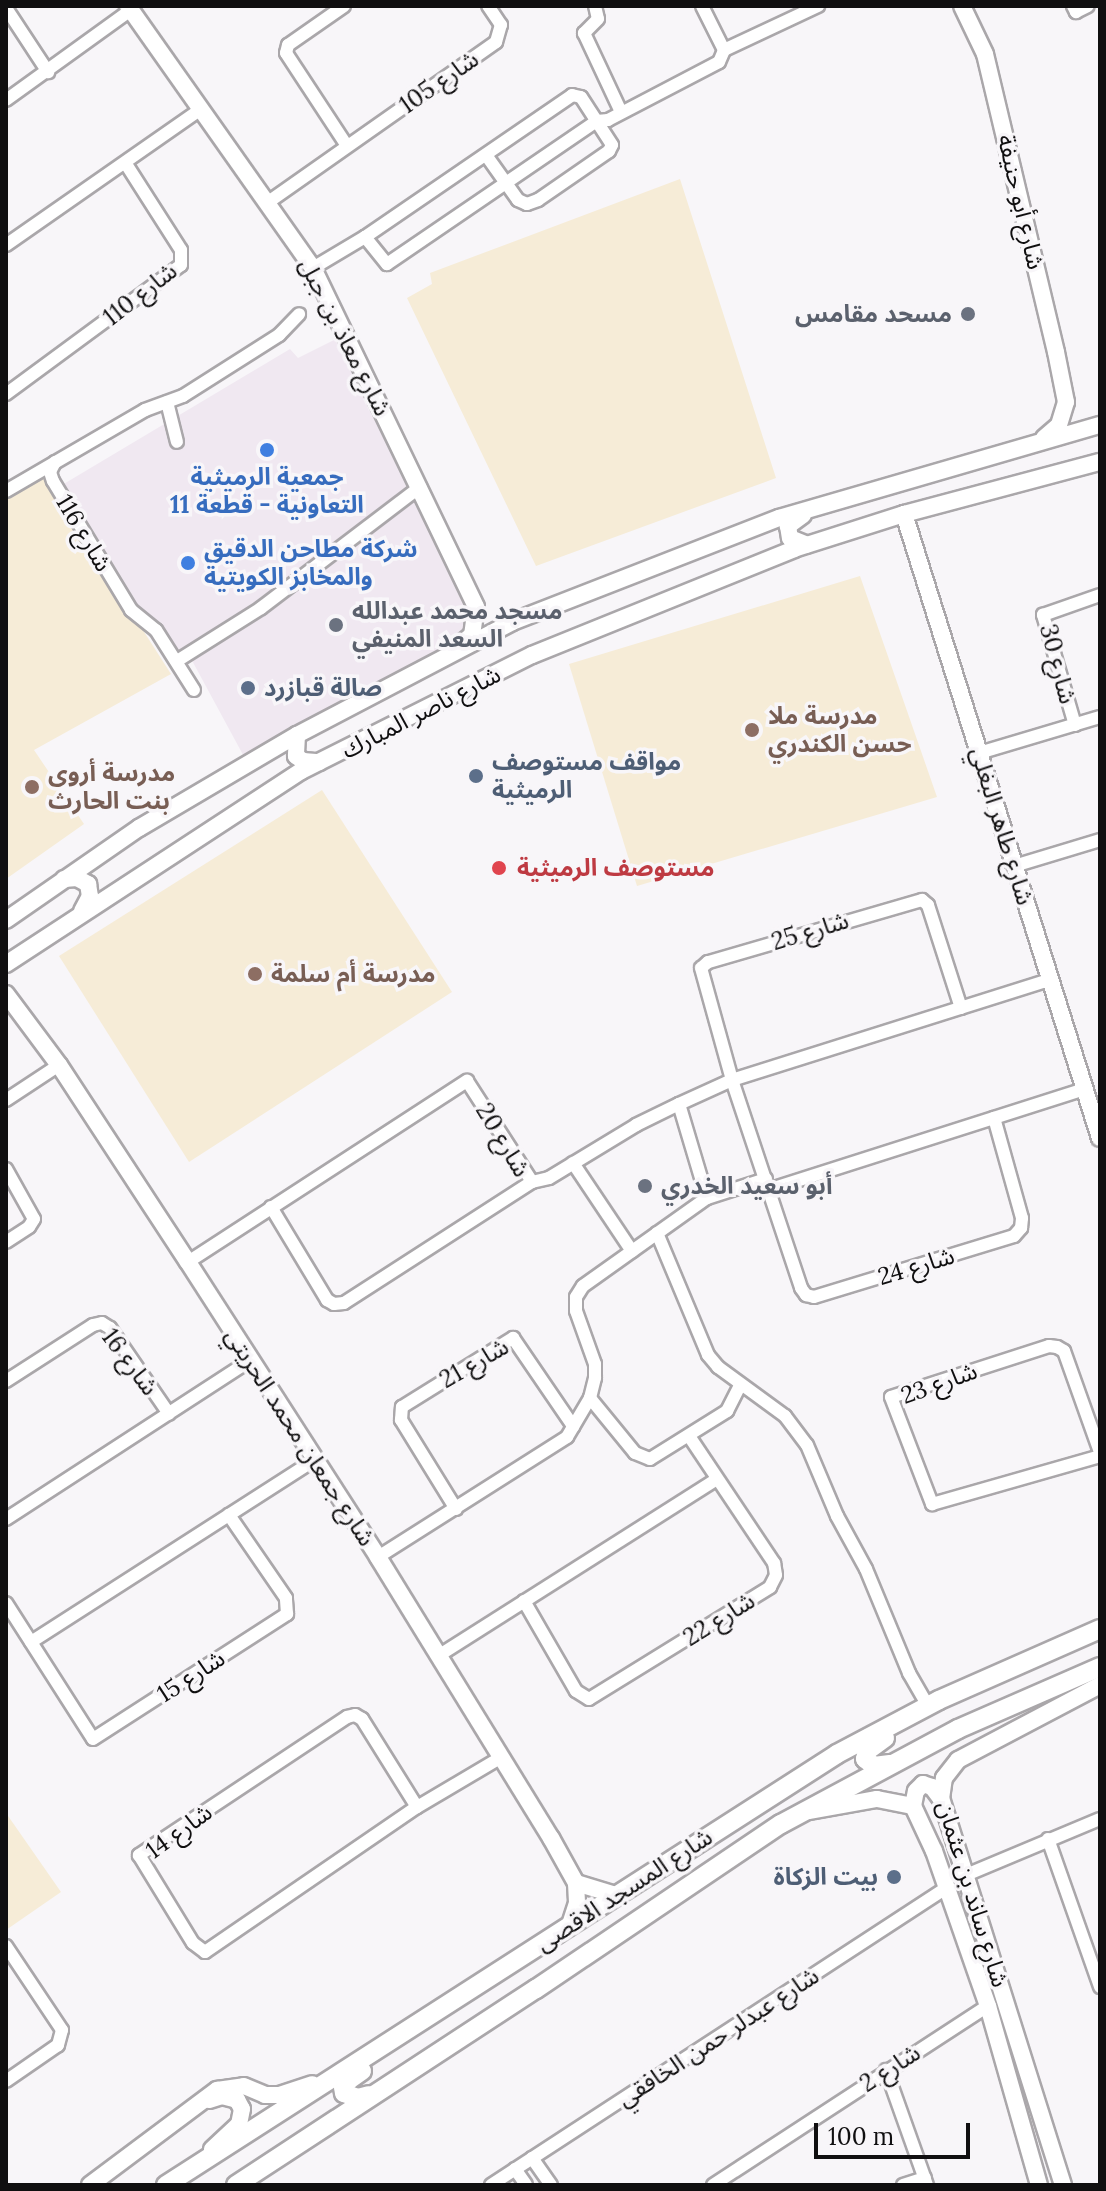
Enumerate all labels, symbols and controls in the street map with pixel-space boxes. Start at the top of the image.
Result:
street label: شارع 105 [394,44,484,120]
street label: شارع أبو حنيفة [991,132,1051,272]
street label: شارع معاذ بن جبل [293,253,397,421]
street label: شارع 110 [97,256,183,332]
place label: مسحد مقامس [795,300,952,328]
marker: مسحد مقامس [959,305,977,323]
marker: جمعية الرميثية التعاونية - قطعة 11 [258,441,276,459]
place label: جمعية الرميثية التعاونية - قطعة 11 [170,463,364,519]
street label: شارع 116 [50,489,118,577]
place label: شركة مطاحن الدقيق والمخابز الكويتية [204,535,418,591]
marker: شركة مطاحن الدقيق والمخابز الكويتية [179,554,197,572]
place label: مسجد محمد عبدالله السعد المنيفي [352,597,562,653]
marker: مسجد محمد عبدالله السعد المنيفي [327,616,345,634]
street label: شارع 30 [1034,621,1082,707]
street label: شارع ناصر المبارك [337,660,505,764]
place label: صالة قبازرد [264,674,382,702]
marker: صالة قبازرد [239,679,257,697]
place label: مدرسة ملا حسن الكندري [768,702,911,758]
marker: مدرسة ملا حسن الكندري [743,721,761,739]
street label: شارع طاهر البغلي [964,744,1040,908]
place label: مواقف مستوصف الرميثية [492,748,681,804]
place label: مدرسة أروى بنت الحارث [48,759,175,815]
marker: مواقف مستوصف الرميثية [467,767,485,785]
marker: مدرسة أروى بنت الحارث [23,778,41,796]
place label: مستوصف الرميثية [517,854,715,882]
marker: مستوصف الرميثية [488,857,510,879]
street label: شارع 25 [768,906,852,956]
place label: مدرسة أم سلمة [271,960,436,988]
marker: مدرسة أم سلمة [246,965,264,983]
street label: شارع 20 [470,1098,536,1182]
place label: أبو سعيد الخدري [661,1172,832,1200]
marker: أبو سعيد الخدري [636,1177,654,1195]
street label: شارع 24 [874,1241,958,1291]
street label: شارع 16 [96,1323,164,1401]
street label: شارع جمعان محمد الحريتي [219,1323,381,1551]
street label: شارع 21 [434,1332,514,1394]
street label: شارع 23 [897,1356,981,1410]
street label: شارع 22 [678,1586,760,1652]
street label: شارع 15 [152,1644,230,1708]
street label: شارع 14 [140,1797,218,1865]
street label: شارع ساند بن عثمان [931,1797,1015,1991]
street label: شارع المسجد الاقصى [530,1822,718,1958]
place label: بيت الزكاة [774,1863,878,1891]
marker: بيت الزكاة [885,1868,903,1886]
street label: شارع عبدلر حمن الخافقي [612,1961,824,2113]
street label: شارع 2 [854,2038,926,2098]
scale bar [818,2107,974,2157]
text: 100 m [828,2121,894,2152]

